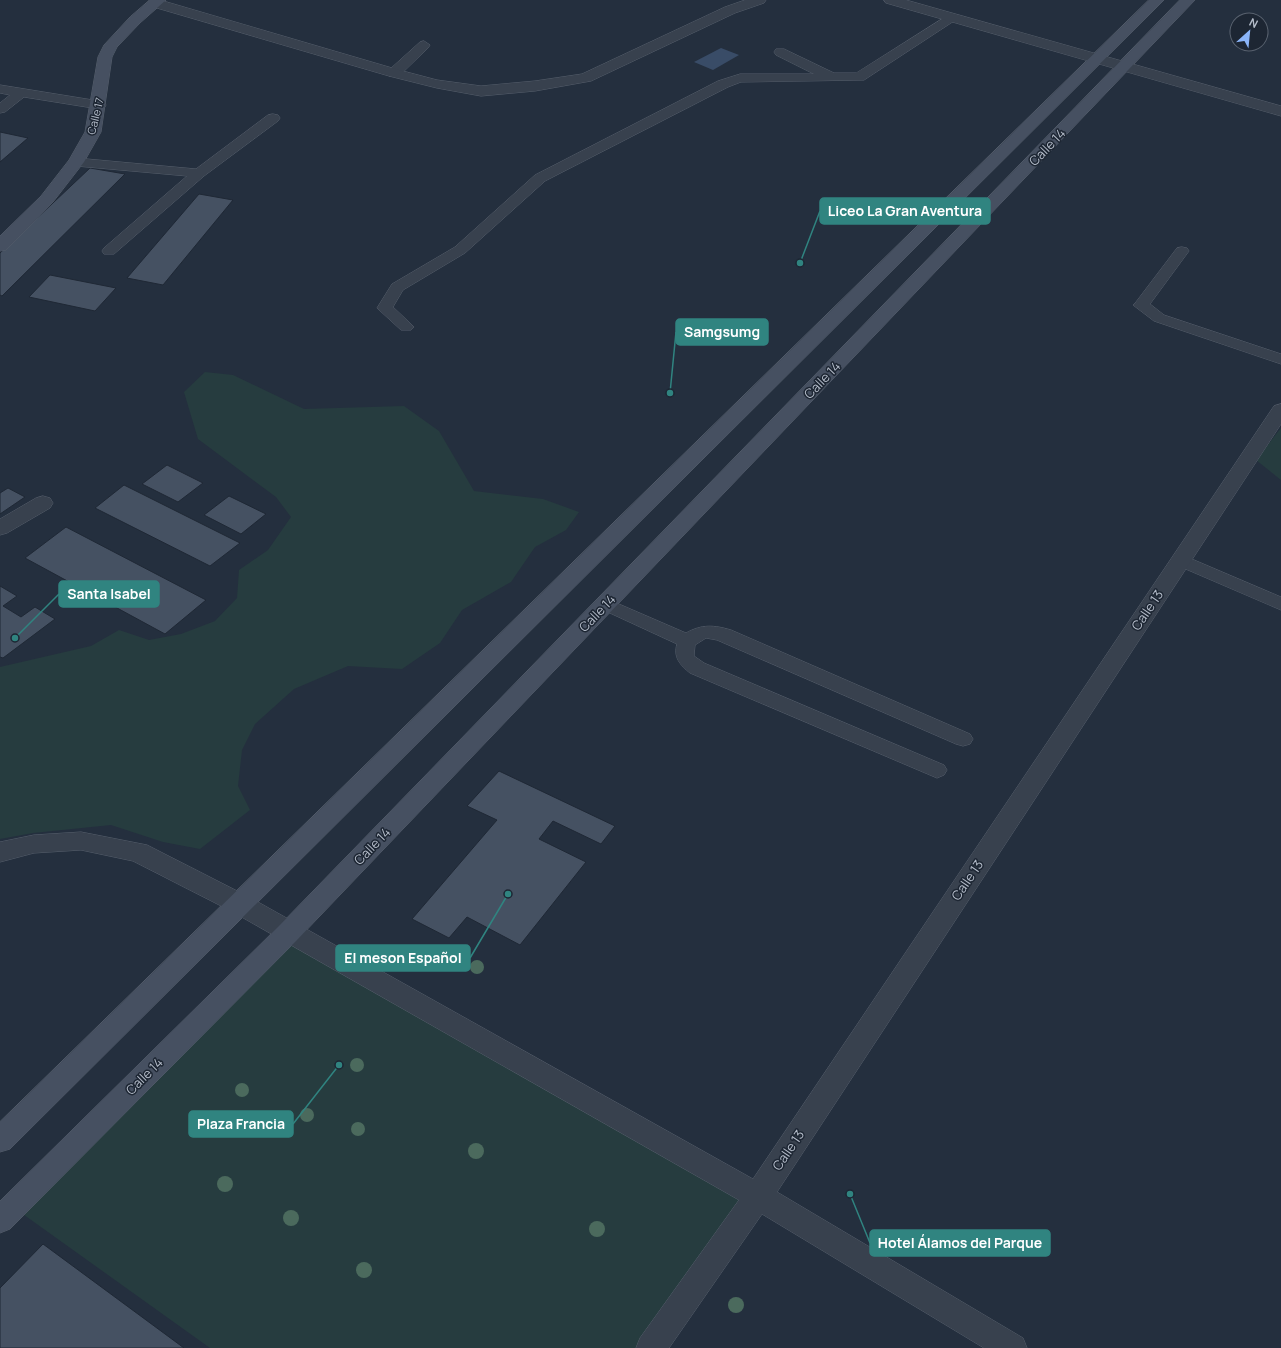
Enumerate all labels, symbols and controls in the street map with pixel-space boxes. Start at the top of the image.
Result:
north arrow [1229,12,1269,52]
text: N [1247,14,1261,31]
street label: Calle 17 [83,96,107,136]
street label: Calle 14 [1025,124,1070,170]
callout: Liceo La Gran Aventura [820,198,990,224]
text: Liceo La Gran Aventura [828,201,982,220]
callout: Samgsumg [676,319,768,345]
text: Samgsumg [684,322,760,341]
street label: Calle 14 [800,357,845,403]
callout: Santa Isabel [59,581,159,607]
text: Santa Isabel [67,584,151,603]
street label: Calle 13 [1127,586,1167,634]
street label: Calle 14 [575,590,620,636]
street label: Calle 14 [350,823,395,869]
street label: Calle 13 [947,856,987,904]
callout: El meson Español [336,945,470,971]
text: El meson Español [344,948,462,967]
street label: Calle 14 [122,1053,167,1098]
callout: Plaza Francia [189,1111,293,1137]
text: Plaza Francia [197,1114,285,1133]
street label: Calle 13 [768,1126,808,1174]
callout: Hotel Álamos del Parque [870,1230,1050,1256]
text: Hotel Álamos del Parque [878,1233,1042,1252]

